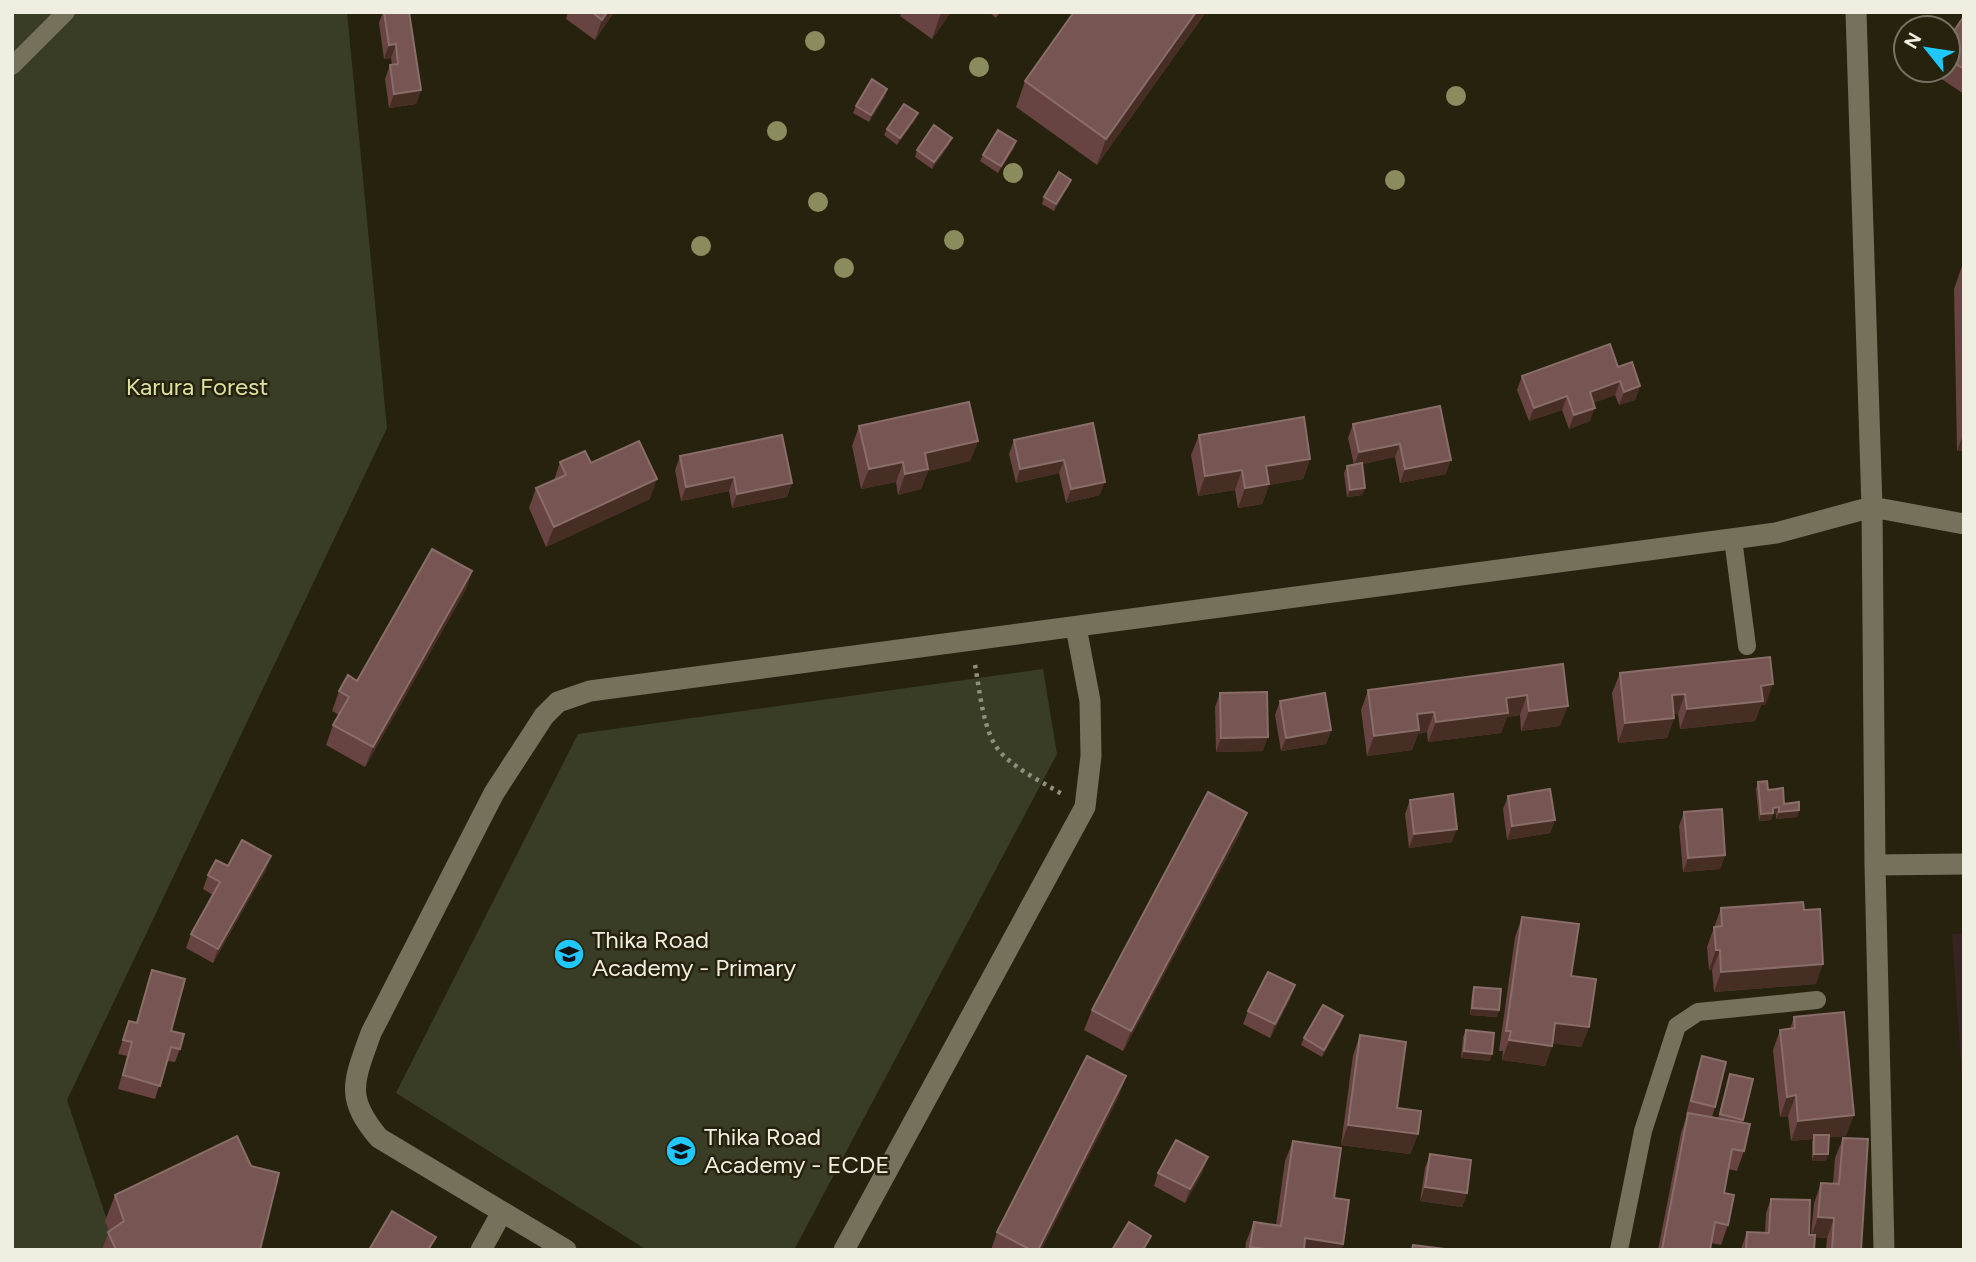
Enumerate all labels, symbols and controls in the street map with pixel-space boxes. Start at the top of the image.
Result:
north arrow [1892,14,1962,84]
text: N [1899,29,1926,53]
park label: Karura Forest [126,372,268,401]
place label: Thika Road Academy - Primary [592,925,796,982]
school or university icon: Thika Road Academy - Primary [552,937,586,971]
place label: Thika Road Academy - ECDE [704,1122,889,1179]
school or university icon: Thika Road Academy - ECDE [664,1134,698,1168]

